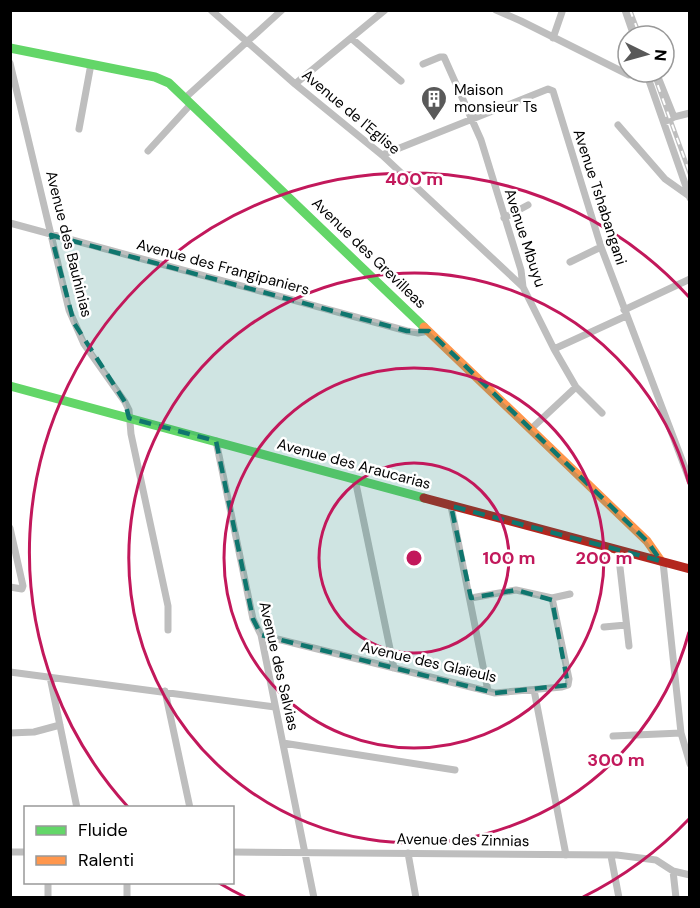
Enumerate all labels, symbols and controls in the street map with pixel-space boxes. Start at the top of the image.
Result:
north arrow [616,24,676,84]
text: N [649,49,671,62]
street label: Avenue de l'Eglise [298,65,404,159]
place label: Maison monsieur Ts [454,80,538,117]
building icon: Maison monsieur Ts [419,84,449,122]
street label: Avenue Tshabangani [569,127,631,267]
text: 400 m [385,167,443,191]
street label: Avenue des Bauhinias [41,169,97,319]
street label: Avenue Mbuyu [500,186,550,290]
street label: Avenue des Grevilleas [308,193,430,313]
street label: Avenue des Frangipaniers [134,234,312,300]
street label: Avenue des Araucarias [275,434,433,494]
text: 100 m [482,546,536,570]
text: 200 m [576,546,632,570]
centre of rings [404,548,424,568]
street label: Avenue des Salvias [254,600,304,732]
street label: Avenue des Glaïeuls [359,637,499,687]
text: 300 m [587,748,645,772]
legend [24,806,234,884]
text: Fluide [78,818,128,842]
street label: Avenue des Zinnias [397,829,529,851]
text: Ralenti [78,848,134,872]

